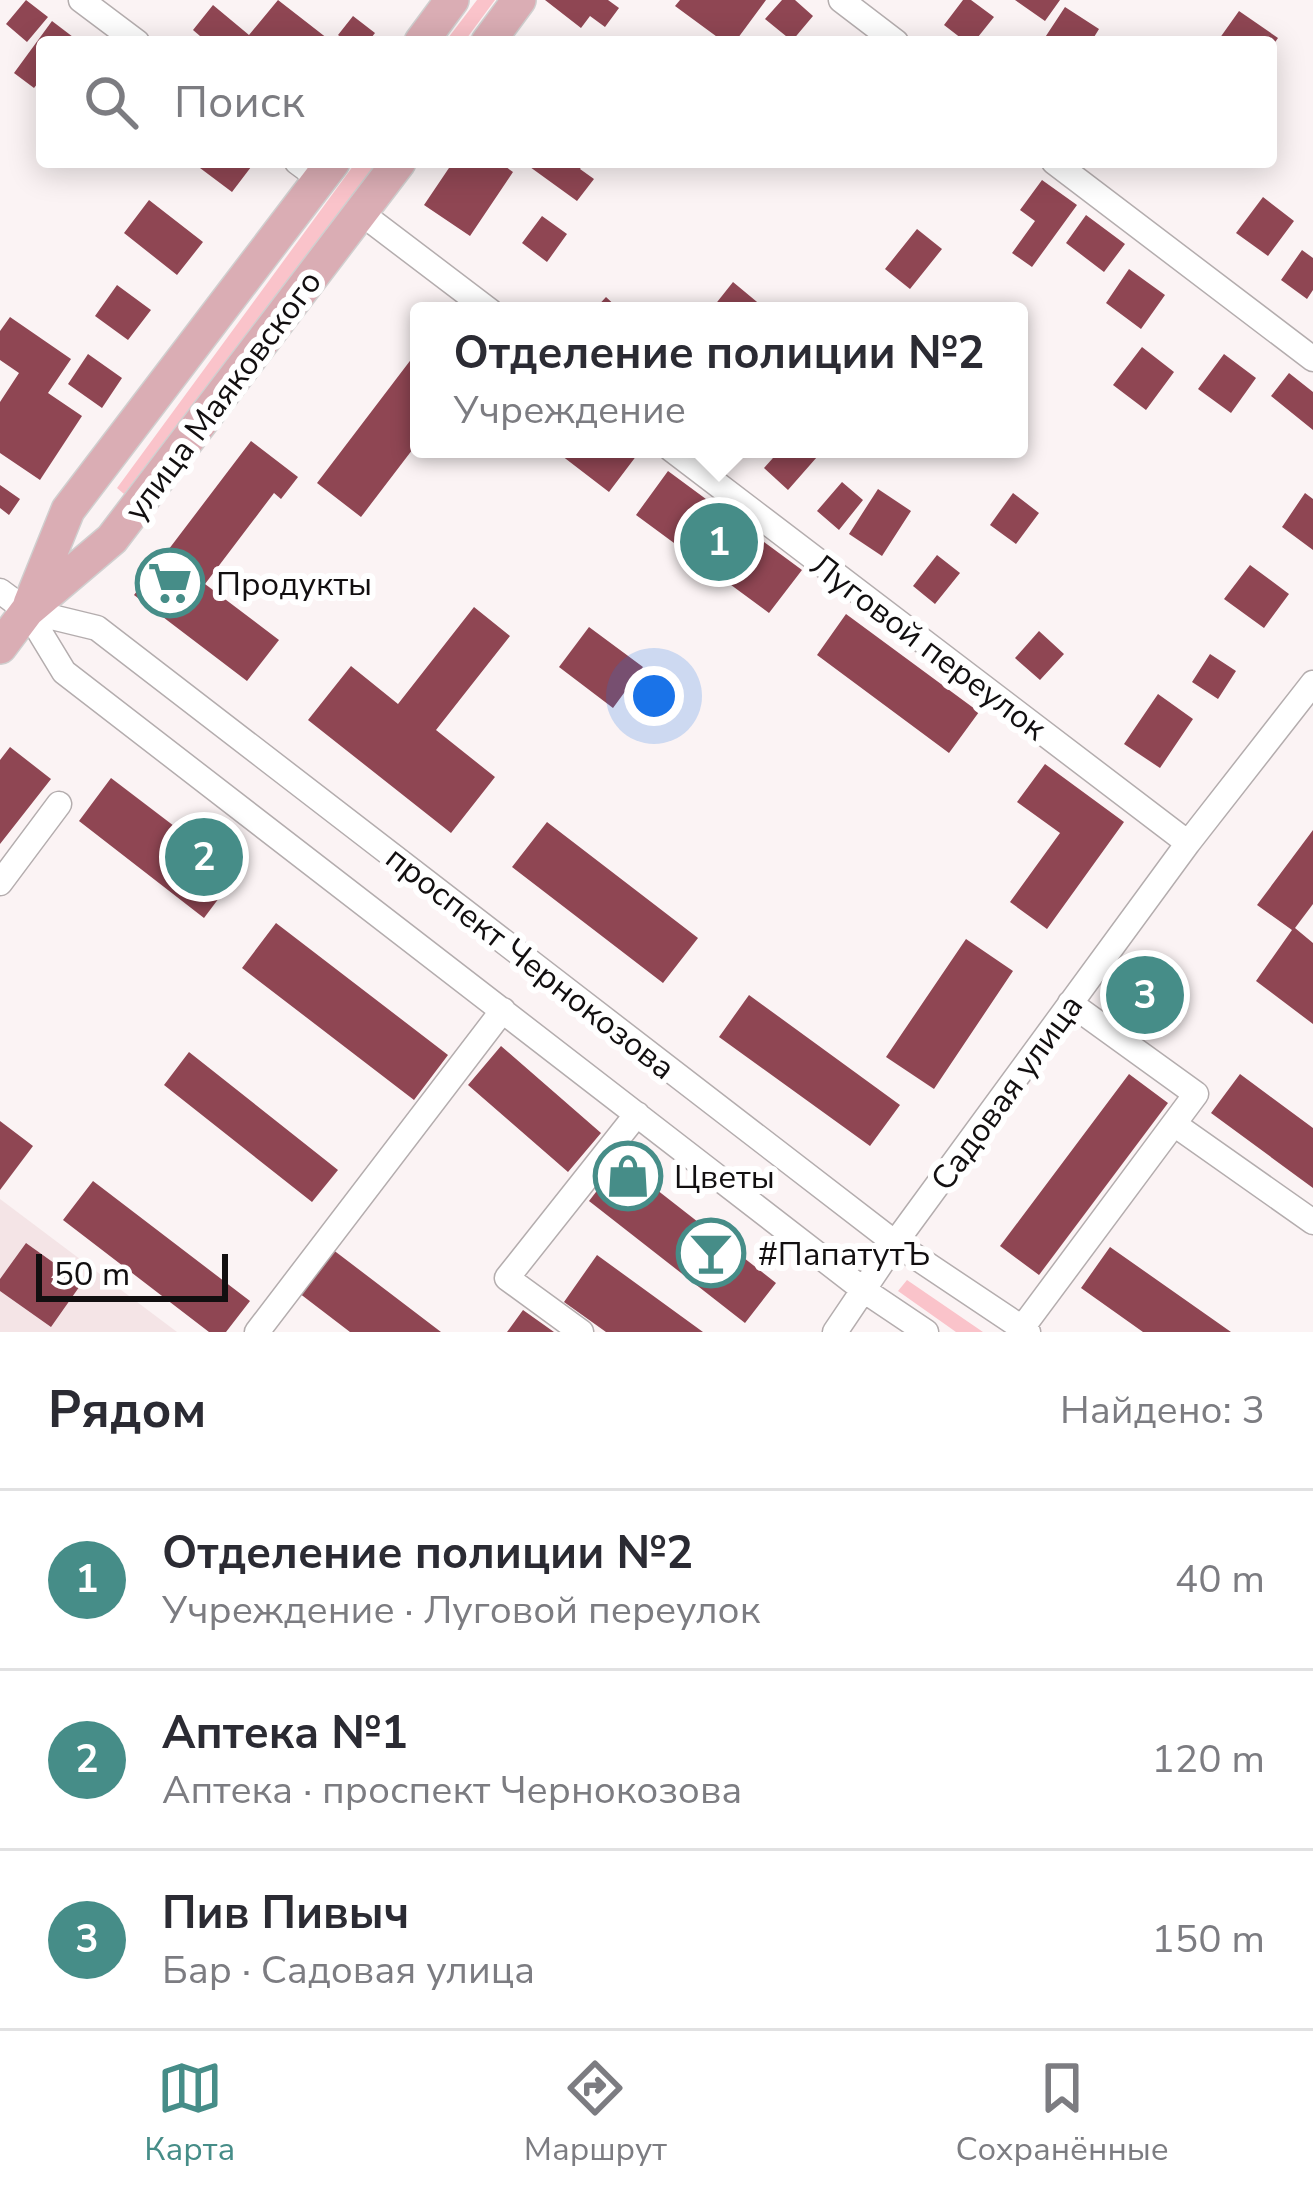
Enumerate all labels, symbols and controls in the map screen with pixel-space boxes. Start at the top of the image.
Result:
search box [36,36,1277,168]
icon: search [78,69,144,135]
text: Поиск [174,72,305,133]
street label: улица Маяковского [114,261,332,530]
popup [410,302,1028,458]
text: Отделение полиции №2 [453,323,985,384]
text: Учреждение [453,384,686,437]
pin: 1 [680,497,758,587]
street label: Луговой переулок [801,543,1056,751]
supermarket icon: Продукты [135,548,205,618]
place label: Продукты [216,562,372,607]
your location [624,666,684,726]
pin: 2 [165,812,243,902]
street label: проспект Чернокозова [376,836,684,1090]
pin: 3 [1106,950,1184,1040]
street label: Садовая улица [921,986,1094,1200]
shop icon: Цветы [593,1141,663,1211]
place label: Цветы [674,1155,775,1200]
bar icon: #ПапатутЪ [676,1218,746,1288]
place label: #ПапатутЪ [758,1232,930,1277]
scale bar [36,1248,228,1301]
text: 50 m [54,1252,130,1297]
text: Рядом [48,1375,206,1445]
text: Найдено: 3 [1060,1384,1265,1437]
text: Отделение полиции №2 [162,1523,693,1584]
text: 1 [75,1553,99,1606]
text: 40 m [1175,1553,1265,1606]
text: Учреждение · Луговой переулок [162,1584,760,1637]
text: Аптека №1 [162,1703,408,1764]
text: 2 [75,1733,99,1786]
text: 120 m [1151,1733,1265,1786]
text: Аптека · проспект Чернокозова [162,1764,742,1817]
text: Пив Пивыч [162,1883,409,1944]
text: 3 [75,1913,99,1966]
text: 150 m [1151,1913,1265,1966]
text: Бар · Садовая улица [162,1944,535,1997]
tab: Карта [144,2055,235,2172]
tab: Маршрут [524,2055,667,2172]
tab: Сохранённые [956,2055,1169,2172]

